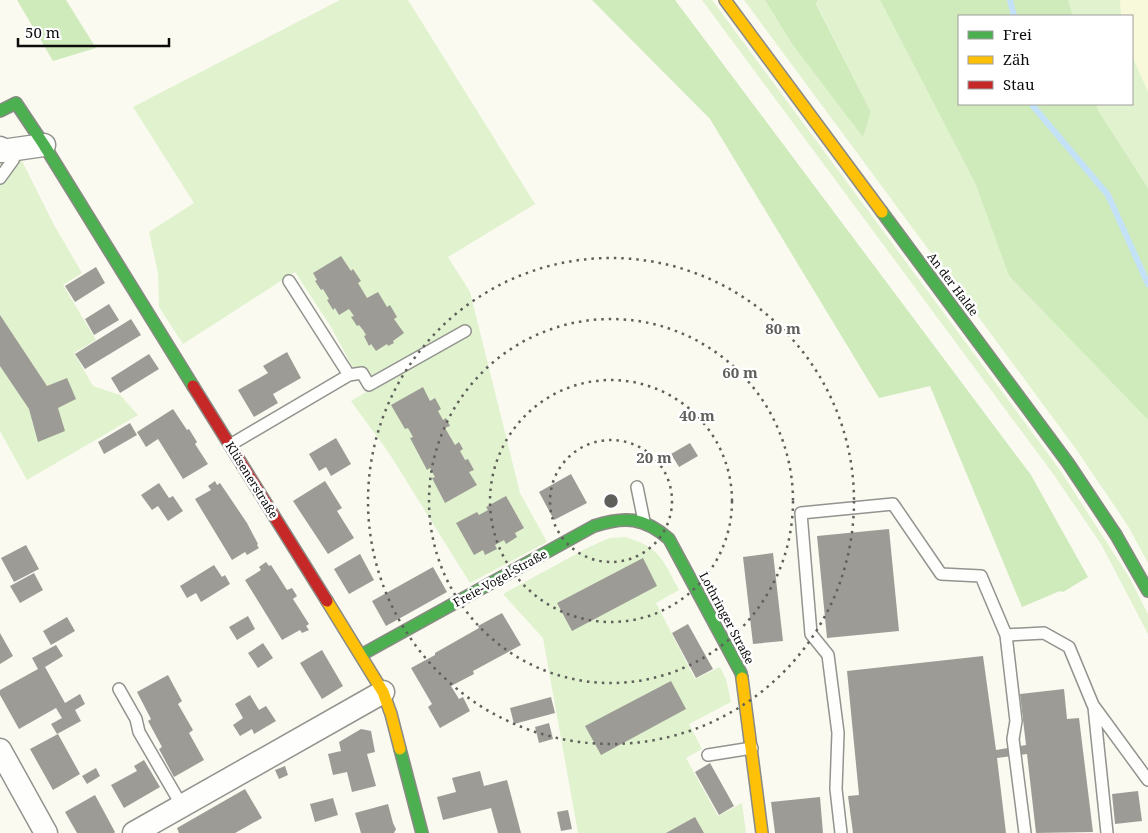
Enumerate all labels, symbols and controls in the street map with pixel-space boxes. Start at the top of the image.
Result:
scale bar [18,15,169,47]
legend [958,15,1133,105]
text: 50 m [25,22,60,42]
text: Frei [1003,24,1032,44]
text: Zäh [1003,49,1030,69]
text: Stau [1003,74,1035,94]
street label: An der Halde [923,249,983,319]
text: 80 m [765,318,801,338]
text: 60 m [722,362,758,382]
text: 40 m [679,405,715,425]
street label: Klüsenerstraße [222,438,282,522]
text: 20 m [636,447,672,467]
centre of rings [602,492,620,510]
street label: Freie-Vogel-Straße [450,545,550,611]
street label: Lothringer Straße [695,569,759,667]

